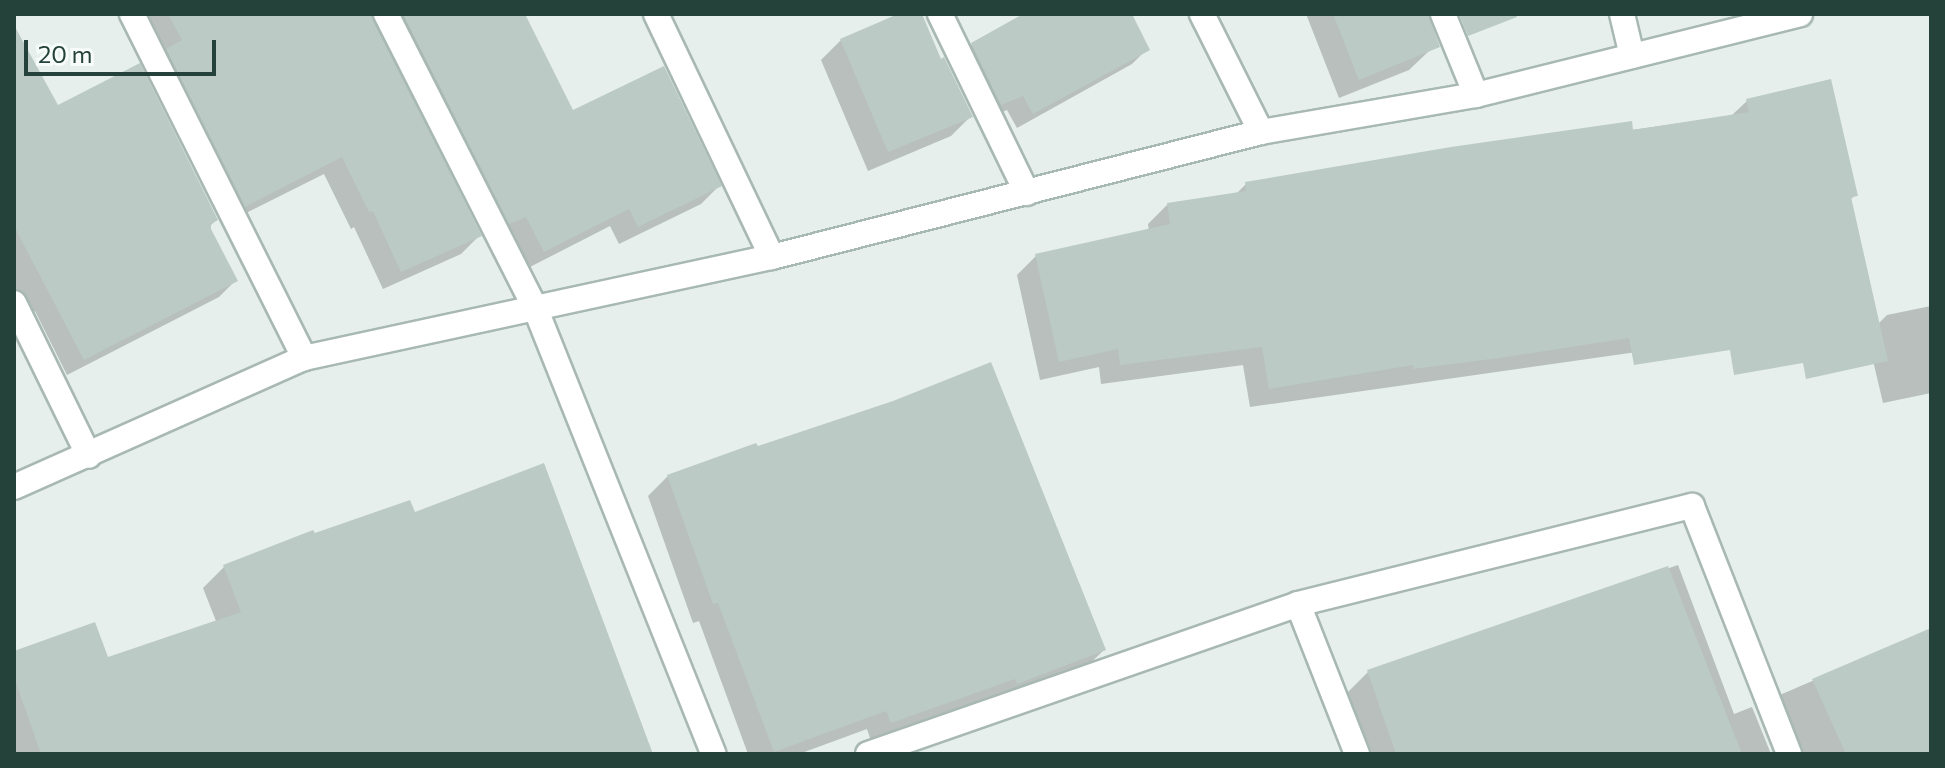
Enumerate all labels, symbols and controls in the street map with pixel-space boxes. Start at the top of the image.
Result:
scale bar [28,24,220,74]
text: 20 m [38,39,92,68]

